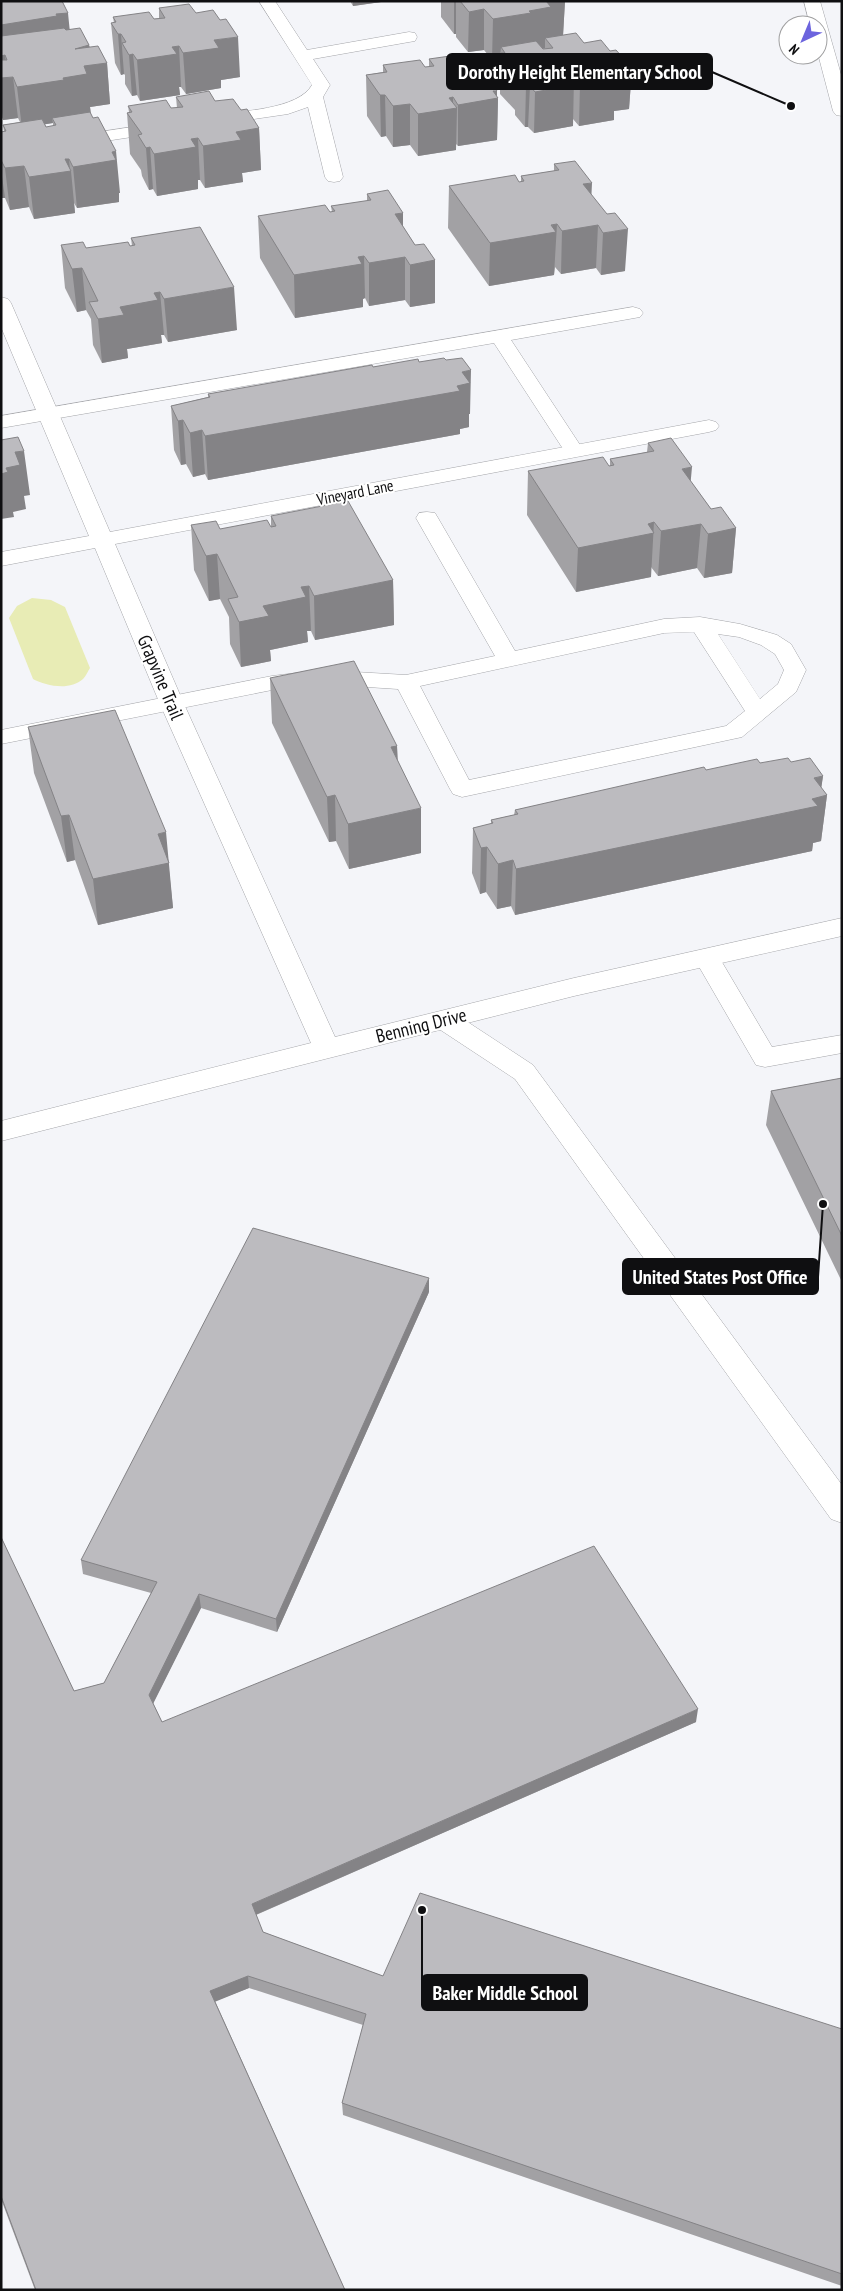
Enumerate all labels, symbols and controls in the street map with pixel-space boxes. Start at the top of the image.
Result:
north arrow [778,15,828,65]
text: N [785,40,803,58]
callout: Dorothy Height Elementary School [447,54,712,89]
text: Dorothy Height Elementary School [458,59,702,85]
street label: Vineyard Lane [314,475,395,509]
street label: Grapvine Trail [132,631,190,723]
street label: Benning Drive [373,1002,469,1048]
callout: United States Post Office [623,1259,818,1294]
text: United States Post Office [633,1264,807,1290]
callout: Baker Middle School [422,1975,587,2010]
text: Baker Middle School [432,1980,578,2006]

